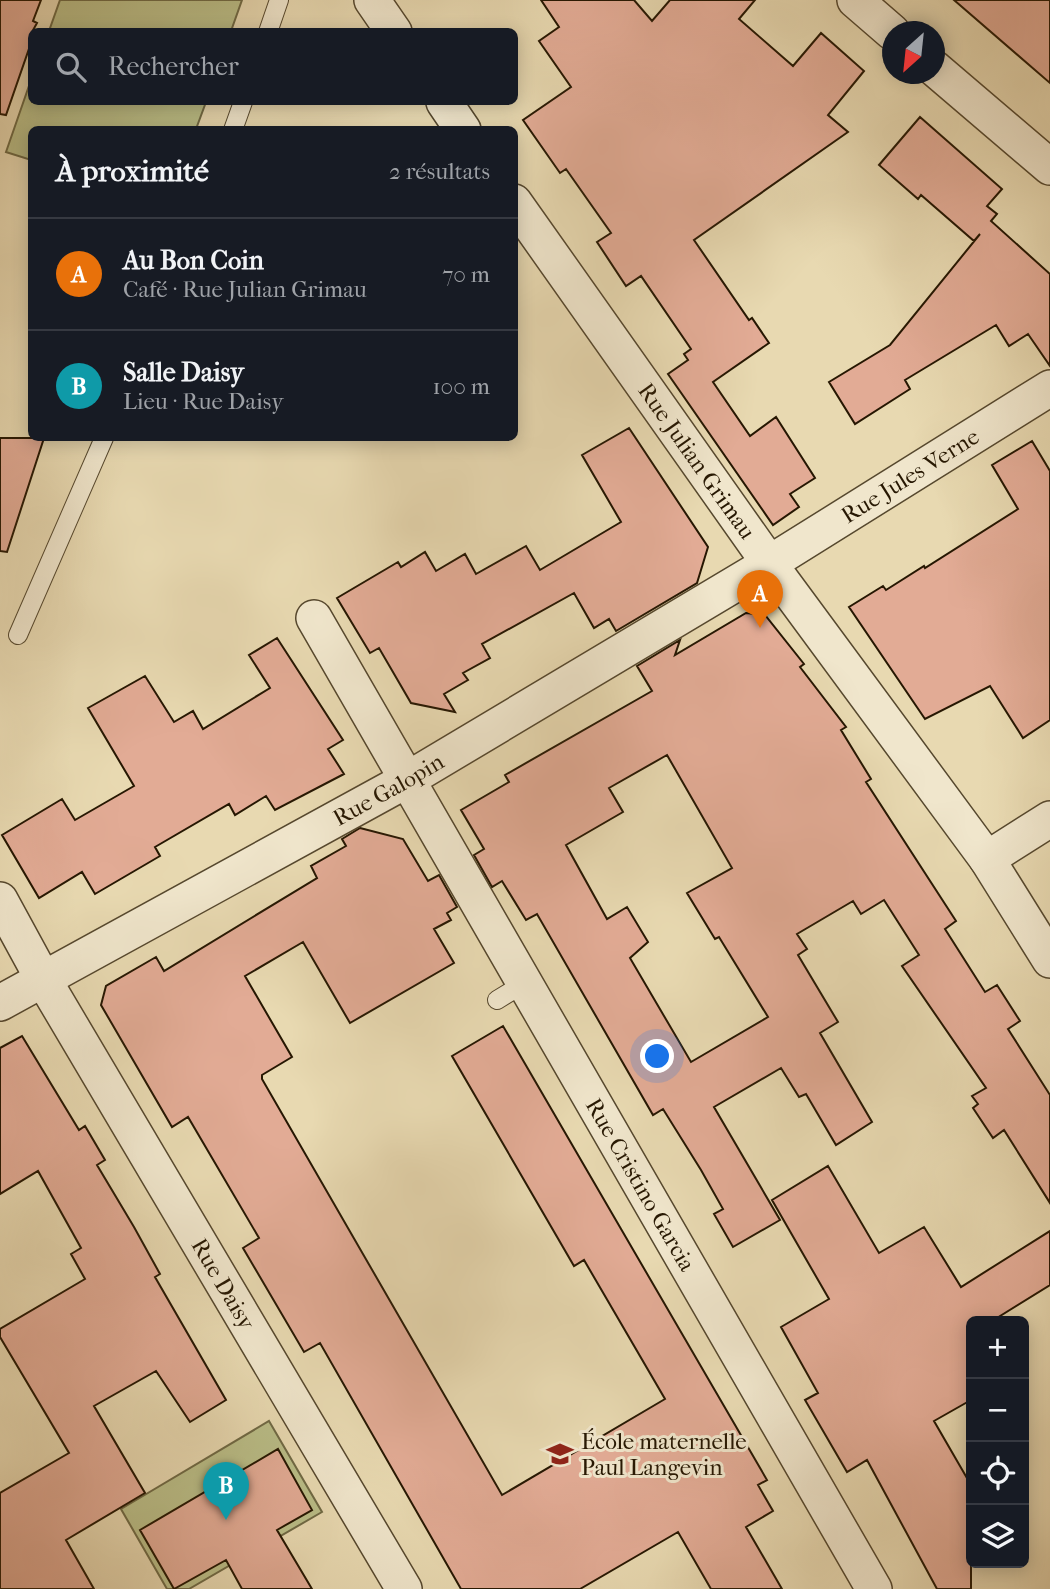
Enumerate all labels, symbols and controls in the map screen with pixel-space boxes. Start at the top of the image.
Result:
north arrow [882,21,945,84]
search box [28,28,518,105]
icon: search [52,48,90,86]
text: Rechercher [108,51,239,82]
text: À proximité [56,154,209,189]
text: 2 résultats [389,158,490,185]
text: Au Bon Coin [123,245,264,276]
text: A [72,261,86,288]
text: 70 m [442,261,490,288]
text: Café · Rue Julian Grimau [123,276,367,303]
text: Salle Daisy [123,357,244,388]
text: B [72,373,86,400]
text: 100 m [432,373,490,400]
street label: Rue Julian Grimau [632,378,761,544]
text: Lieu · Rue Daisy [123,388,283,415]
street label: Rue Jules Verne [836,423,984,529]
pin: A [737,570,783,628]
street label: Rue Galopin [328,748,449,832]
your location [640,1039,674,1073]
street label: Rue Cristino Garcia [580,1094,701,1276]
street label: Rue Daisy [186,1234,261,1335]
map controls [966,1316,1029,1568]
button: + [966,1316,1029,1379]
button: − [966,1379,1029,1442]
place label: École maternelle Paul Langevin [581,1428,747,1481]
school or university icon: École maternelle Paul Langevin [545,1439,575,1469]
button: locate [966,1442,1029,1505]
pin: B [203,1462,249,1520]
button: layers [966,1505,1029,1568]

